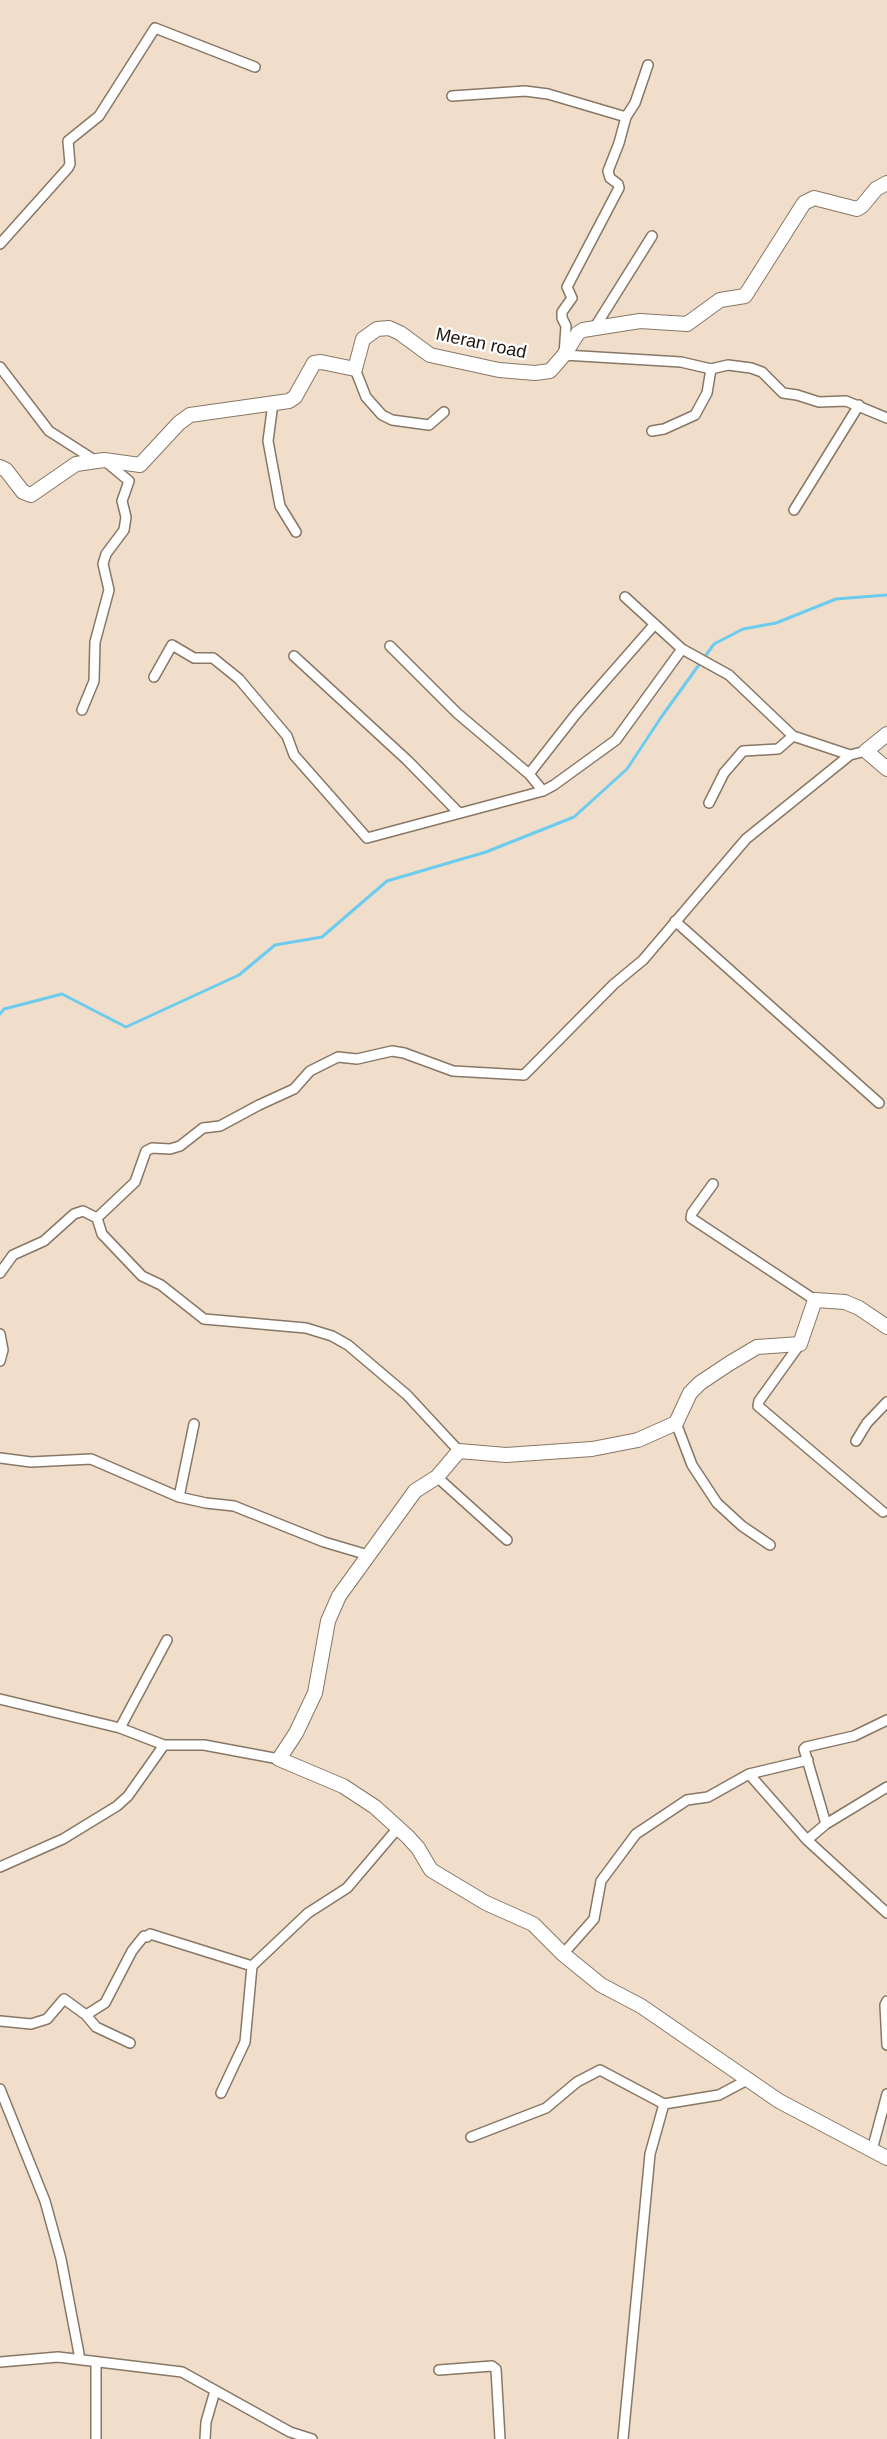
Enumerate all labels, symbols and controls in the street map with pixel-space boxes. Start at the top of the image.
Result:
street label: Meran road [434,324,528,364]

